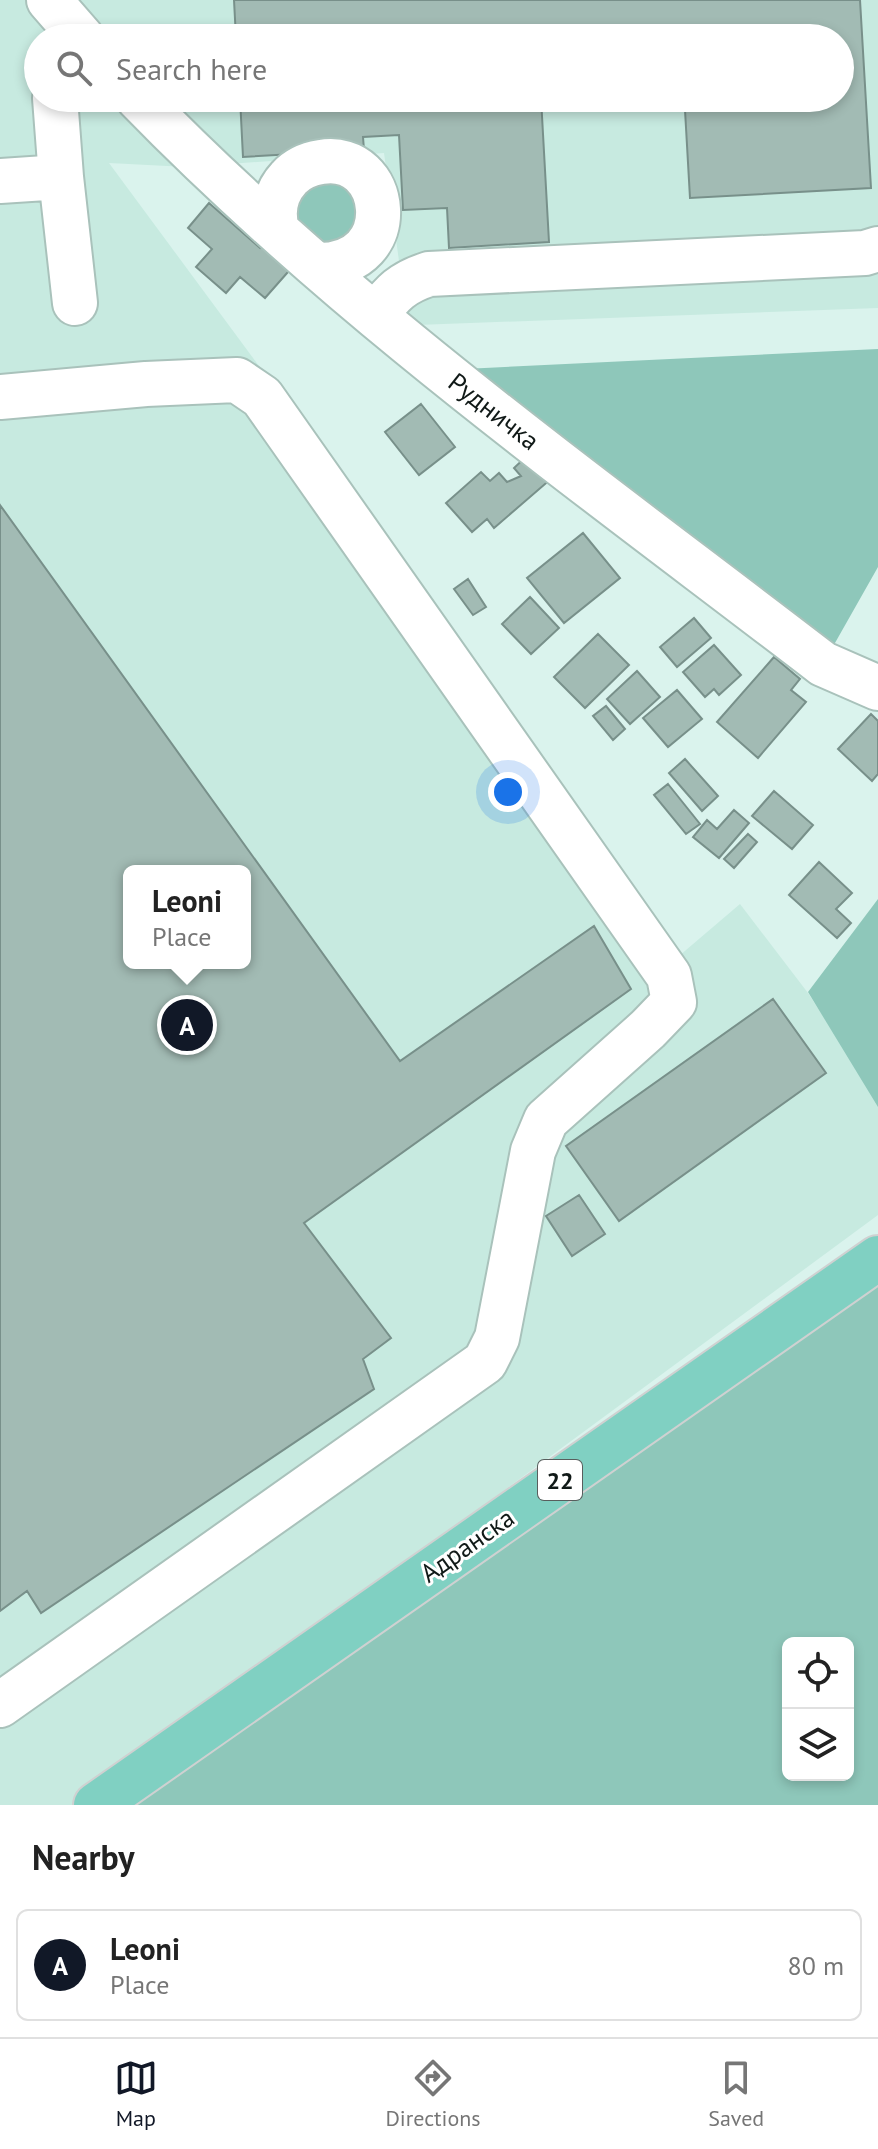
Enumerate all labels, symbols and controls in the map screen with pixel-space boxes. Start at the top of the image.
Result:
search box [24,24,854,112]
icon: search [52,46,96,90]
text: Search here [116,49,267,88]
street label: Рудничка [442,365,546,457]
your location [488,772,528,812]
popup [123,865,251,969]
text: Leoni [152,881,222,920]
text: Place [152,920,211,953]
pin: A [161,995,213,1055]
road number: 22 [538,1460,582,1500]
street label: Адранска [414,1501,520,1589]
map controls [782,1637,854,1781]
button: locate [782,1637,854,1709]
button: layers [782,1709,854,1781]
text: Nearby [32,1835,134,1879]
text: Leoni [110,1929,180,1968]
text: A [52,1949,68,1982]
text: 80 m [788,1949,844,1982]
text: Place [110,1968,169,2001]
tab: Map [114,2056,158,2132]
tab: Directions [385,2056,481,2132]
tab: Saved [708,2056,764,2132]

